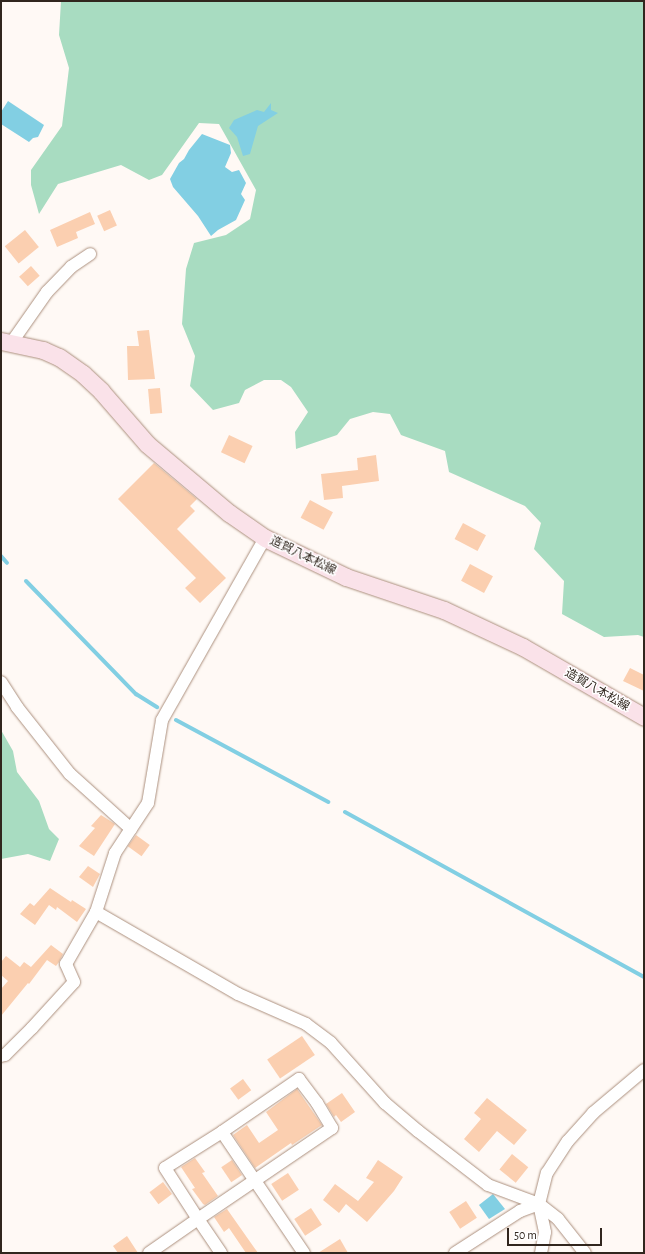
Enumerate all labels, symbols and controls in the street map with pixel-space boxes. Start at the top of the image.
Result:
street label: 造賀八本松線 [267,534,339,578]
street label: 造賀八本松線 [562,666,632,714]
scale bar [509,1220,604,1246]
text: 50 m [514,1229,537,1241]

